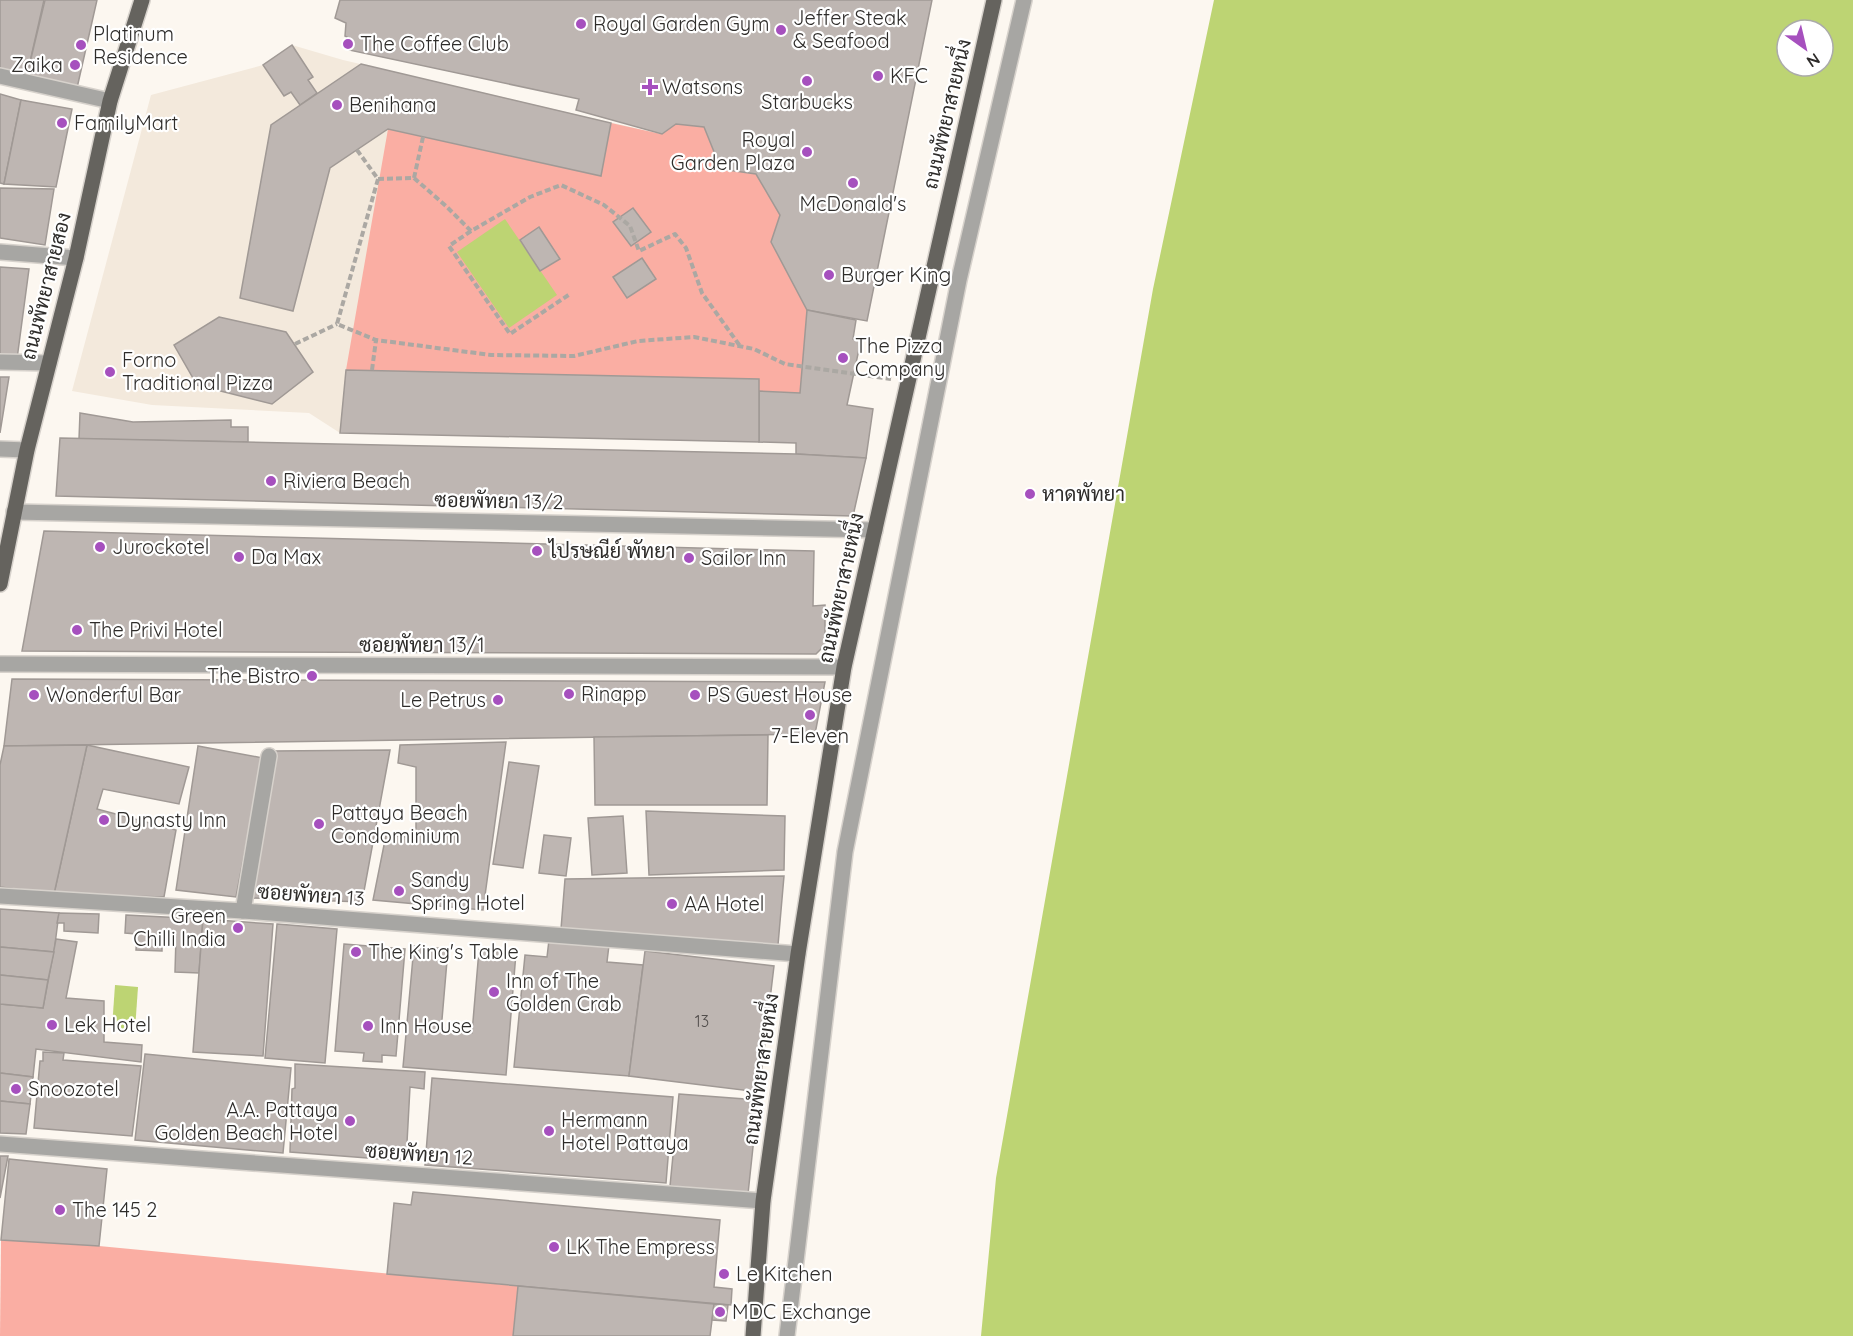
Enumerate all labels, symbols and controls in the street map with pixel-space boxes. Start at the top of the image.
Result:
place label: Jeffer Steak & Seafood [793,5,907,53]
place label: Royal Garden Gym [593,11,769,36]
marker: Royal Garden Gym [574,17,588,31]
north arrow [1775,18,1835,78]
place label: Platinum Residence [93,21,188,69]
marker: Jeffer Steak & Seafood [774,23,788,37]
place label: The Coffee Club [360,31,509,56]
street label: ถนนพัทยาสายหนึ่ง [913,36,976,191]
marker: The Coffee Club [341,37,355,51]
marker: Platinum Residence [74,38,88,52]
text: N [1803,49,1824,72]
place label: Zaika [11,52,63,77]
marker: Zaika [68,58,82,72]
place label: KFC [890,63,928,88]
marker: KFC [871,69,885,83]
place label: Watsons [662,74,743,99]
marker: Starbucks [800,74,814,88]
marker: Watsons [643,80,657,94]
place label: Starbucks [761,89,853,114]
place label: Benihana [349,92,436,117]
marker: Benihana [330,98,344,112]
place label: FamilyMart [74,110,179,135]
marker: FamilyMart [55,116,69,130]
place label: Royal Garden Plaza [671,127,795,175]
marker: Royal Garden Plaza [800,145,814,159]
marker: McDonald's [846,176,860,190]
place label: McDonald's [800,191,906,216]
street label: ถนนพัทยาสายสอง [15,210,76,362]
place label: Burger King [841,262,951,287]
marker: Burger King [822,268,836,282]
place label: The Pizza Company [855,333,945,381]
place label: Forno Traditional Pizza [122,347,273,395]
marker: The Pizza Company [836,351,850,365]
marker: Forno Traditional Pizza [103,365,117,379]
place label: Riviera Beach [283,468,410,493]
marker: Riviera Beach [264,474,278,488]
place label: หาดพัทยา [1042,481,1125,506]
street label: ซอยพัทยา 13/2 [434,487,564,514]
marker: หาดพัทยา [1023,487,1037,501]
street label: ถนนพัทยาสายหนึ่ง [809,510,869,665]
place label: Jurockotel [112,534,209,559]
place label: ไปรษณีย์ พัทยา [547,537,675,563]
marker: Jurockotel [93,540,107,554]
place label: Da Max [251,544,321,569]
marker: ไปรษณีย์ พัทยา [530,544,544,558]
place label: Sailor Inn [701,545,786,570]
marker: Da Max [232,550,246,564]
marker: Sailor Inn [682,551,696,565]
place label: The Privi Hotel [89,617,222,642]
marker: The Privi Hotel [70,623,84,637]
street label: ซอยพัทยา 13/1 [359,632,485,657]
place label: The Bistro [207,663,300,688]
marker: The Bistro [305,669,319,683]
place label: Rinapp [581,681,647,706]
place label: Wonderful Bar [46,682,182,707]
place label: PS Guest House [707,682,852,707]
place label: Le Petrus [400,687,486,712]
marker: Rinapp [562,687,576,701]
marker: Wonderful Bar [27,688,41,702]
marker: PS Guest House [688,688,702,702]
marker: Le Petrus [491,693,505,707]
marker: 7-Eleven [803,708,817,722]
place label: 7-Eleven [771,723,849,748]
place label: Pattaya Beach Condominium [331,800,468,848]
place label: Dynasty Inn [116,807,227,832]
marker: Dynasty Inn [97,813,111,827]
marker: Pattaya Beach Condominium [312,817,326,831]
place label: Sandy Spring Hotel [411,867,525,915]
street label: ซอยพัทยา 13 [257,878,366,911]
marker: Sandy Spring Hotel [392,884,406,898]
place label: AA Hotel [684,891,764,916]
marker: AA Hotel [665,897,679,911]
place label: Green Chilli India [133,903,226,951]
marker: Green Chilli India [231,921,245,935]
place label: The King's Table [368,939,519,964]
marker: The King's Table [349,945,363,959]
place label: Inn of The Golden Crab [506,968,622,1016]
marker: Inn of The Golden Crab [487,985,501,999]
street label: ถนนพัทยาสายหนึ่ง [734,991,784,1146]
house number: 13 [695,1011,709,1031]
place label: Lek Hotel [64,1012,151,1037]
place label: Inn House [380,1013,472,1038]
marker: Lek Hotel [45,1018,59,1032]
marker: Inn House [361,1019,375,1033]
place label: Snoozotel [28,1076,119,1101]
marker: Snoozotel [9,1082,23,1096]
place label: A.A. Pattaya Golden Beach Hotel [154,1097,338,1145]
place label: Hermann Hotel Pattaya [561,1107,689,1155]
marker: A.A. Pattaya Golden Beach Hotel [343,1114,357,1128]
marker: Hermann Hotel Pattaya [542,1124,556,1138]
street label: ซอยพัทยา 12 [364,1137,474,1170]
place label: The 145 2 [72,1197,157,1222]
marker: The 145 2 [53,1203,67,1217]
place label: LK The Empress [566,1234,715,1259]
marker: LK The Empress [547,1240,561,1254]
place label: Le Kitchen [736,1261,832,1286]
marker: Le Kitchen [717,1267,731,1281]
place label: MDC Exchange [732,1299,871,1324]
marker: MDC Exchange [713,1305,727,1319]

